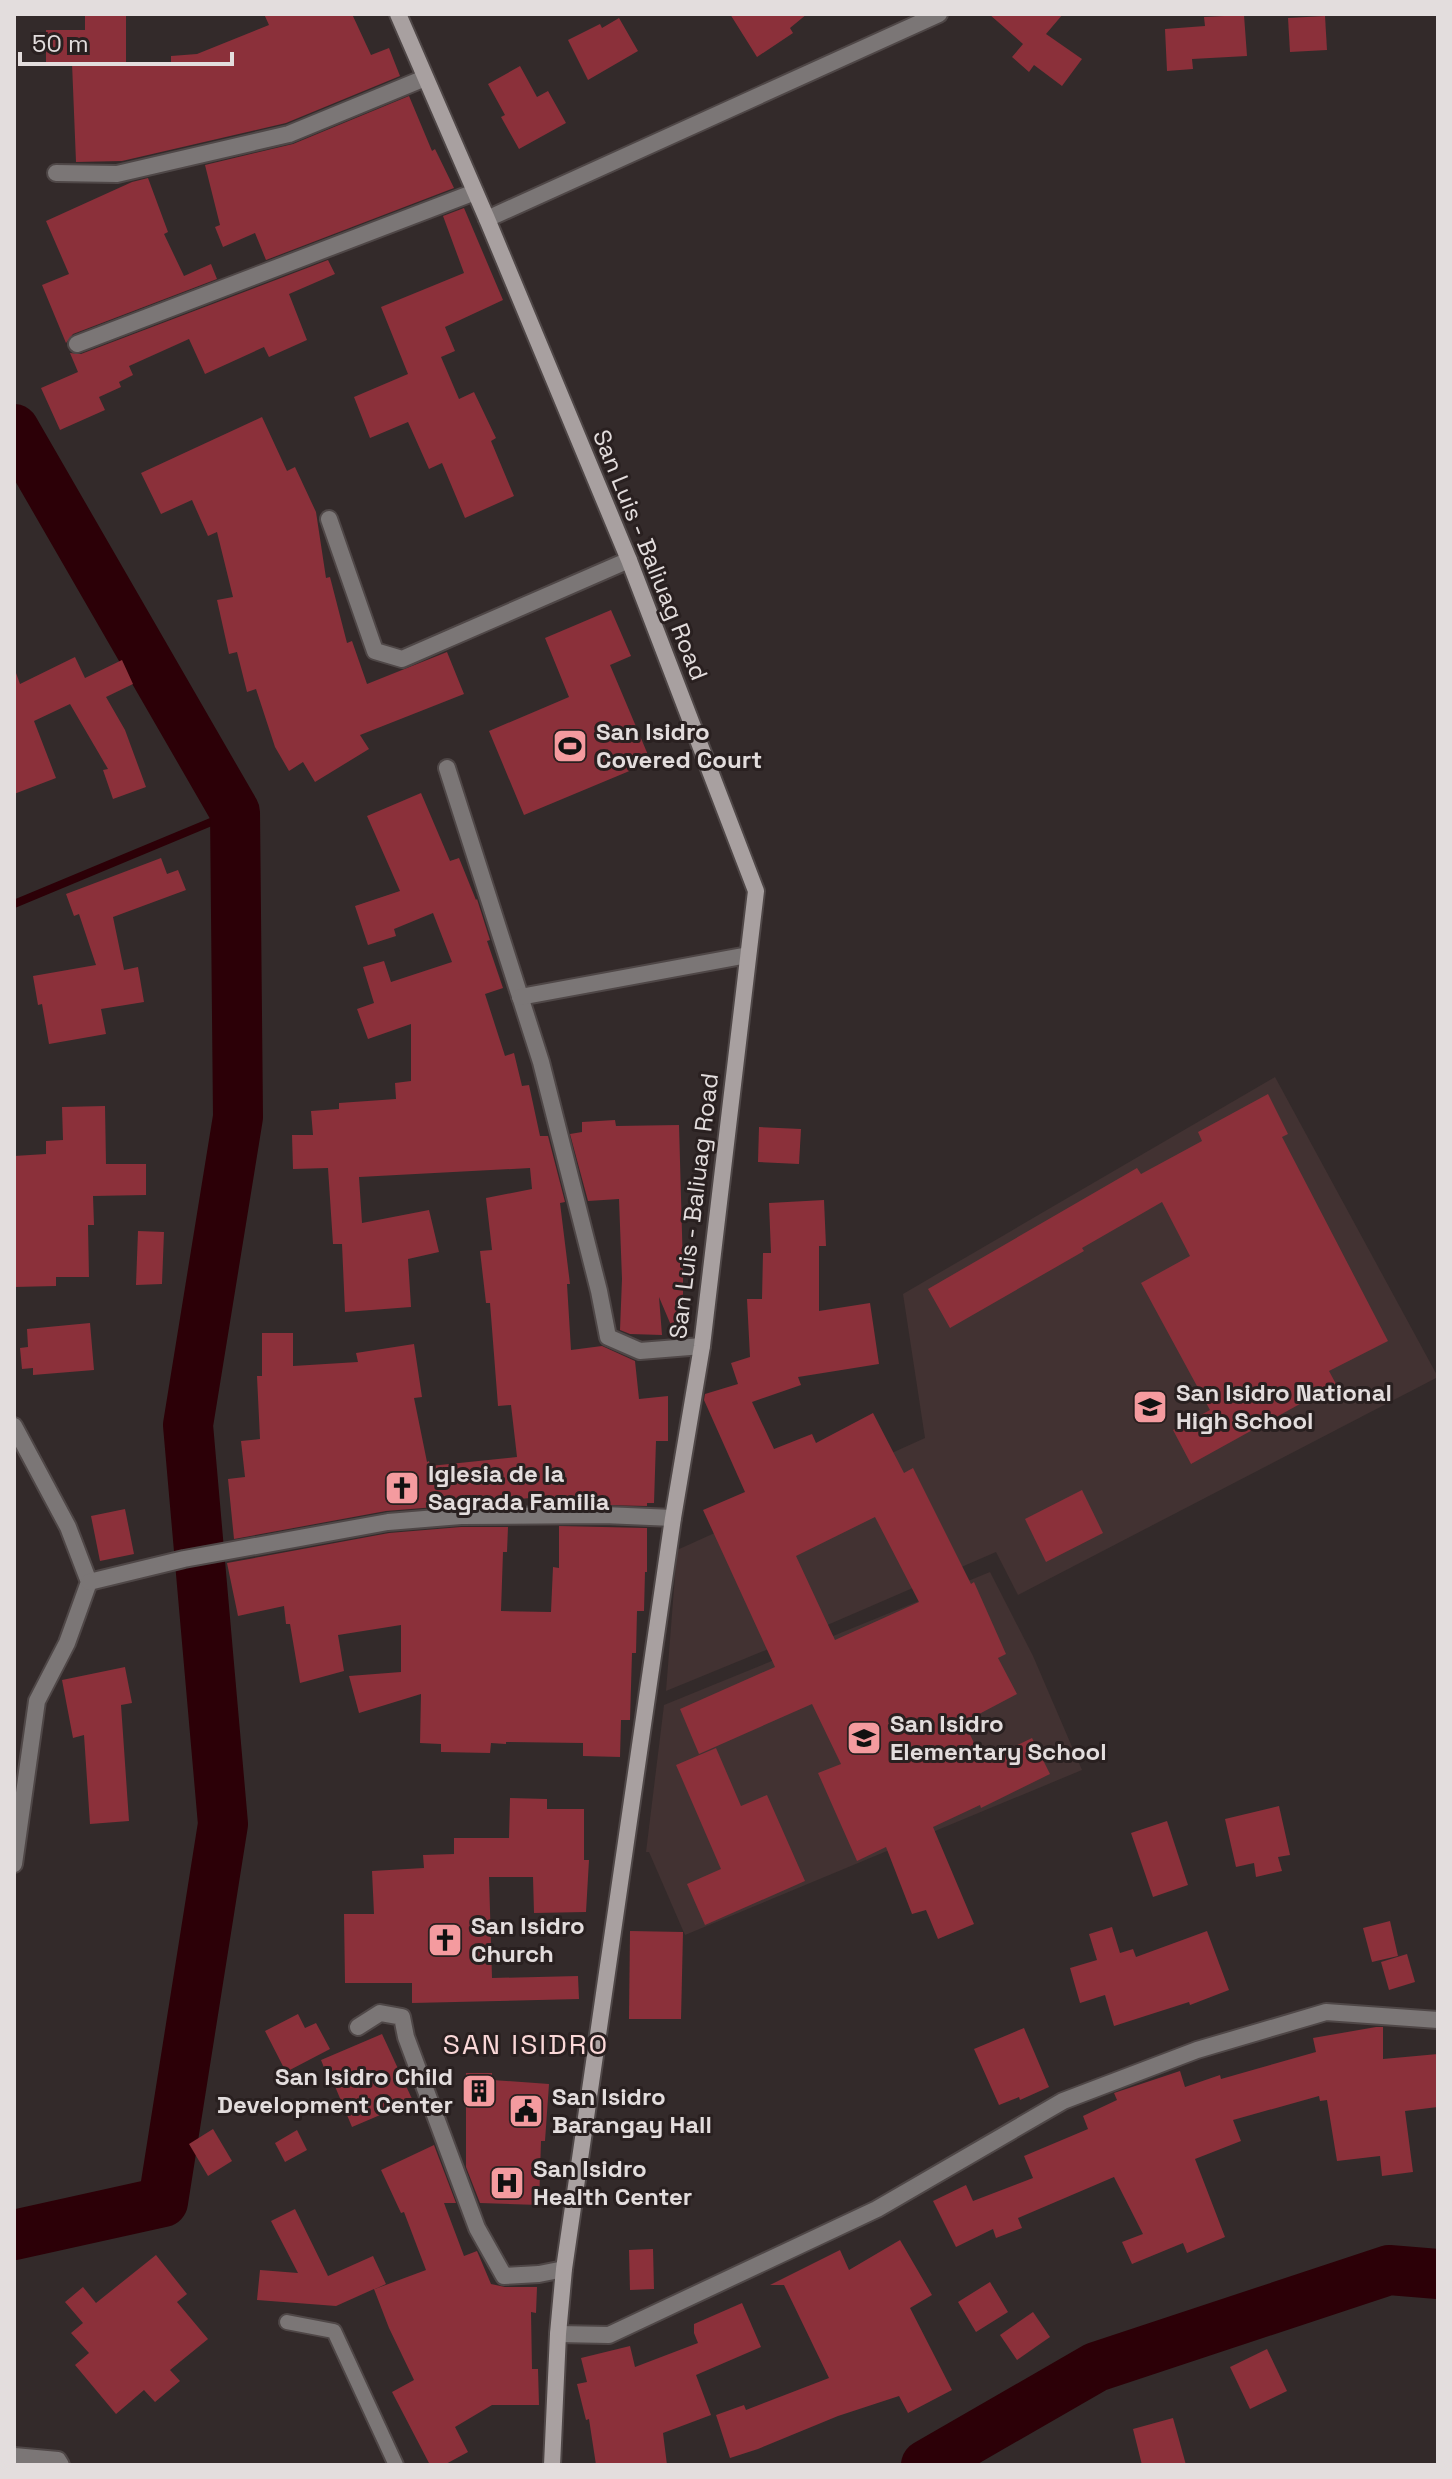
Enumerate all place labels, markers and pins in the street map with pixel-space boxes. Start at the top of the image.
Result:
place label: San Isidro Covered Court [596,716,762,775]
sports icon: San Isidro Covered Court [551,727,589,765]
place label: San Isidro National High School [1176,1377,1392,1436]
school or university icon: San Isidro National High School [1131,1388,1169,1426]
place label: Iglesia de la Sagrada Familia [428,1458,610,1517]
church icon: Iglesia de la Sagrada Familia [383,1469,421,1507]
place label: San Isidro Elementary School [890,1708,1107,1767]
school or university icon: San Isidro Elementary School [845,1719,883,1757]
place label: San Isidro Church [471,1910,585,1969]
church icon: San Isidro Church [426,1921,464,1959]
place label: San Isidro Child Development Center [217,2061,453,2120]
building icon: San Isidro Child Development Center [460,2072,498,2110]
place label: San Isidro Barangay Hall [552,2081,712,2140]
public building icon: San Isidro Barangay Hall [507,2092,545,2130]
place label: San Isidro Health Center [533,2153,692,2212]
hospital icon: San Isidro Health Center [488,2164,526,2202]

